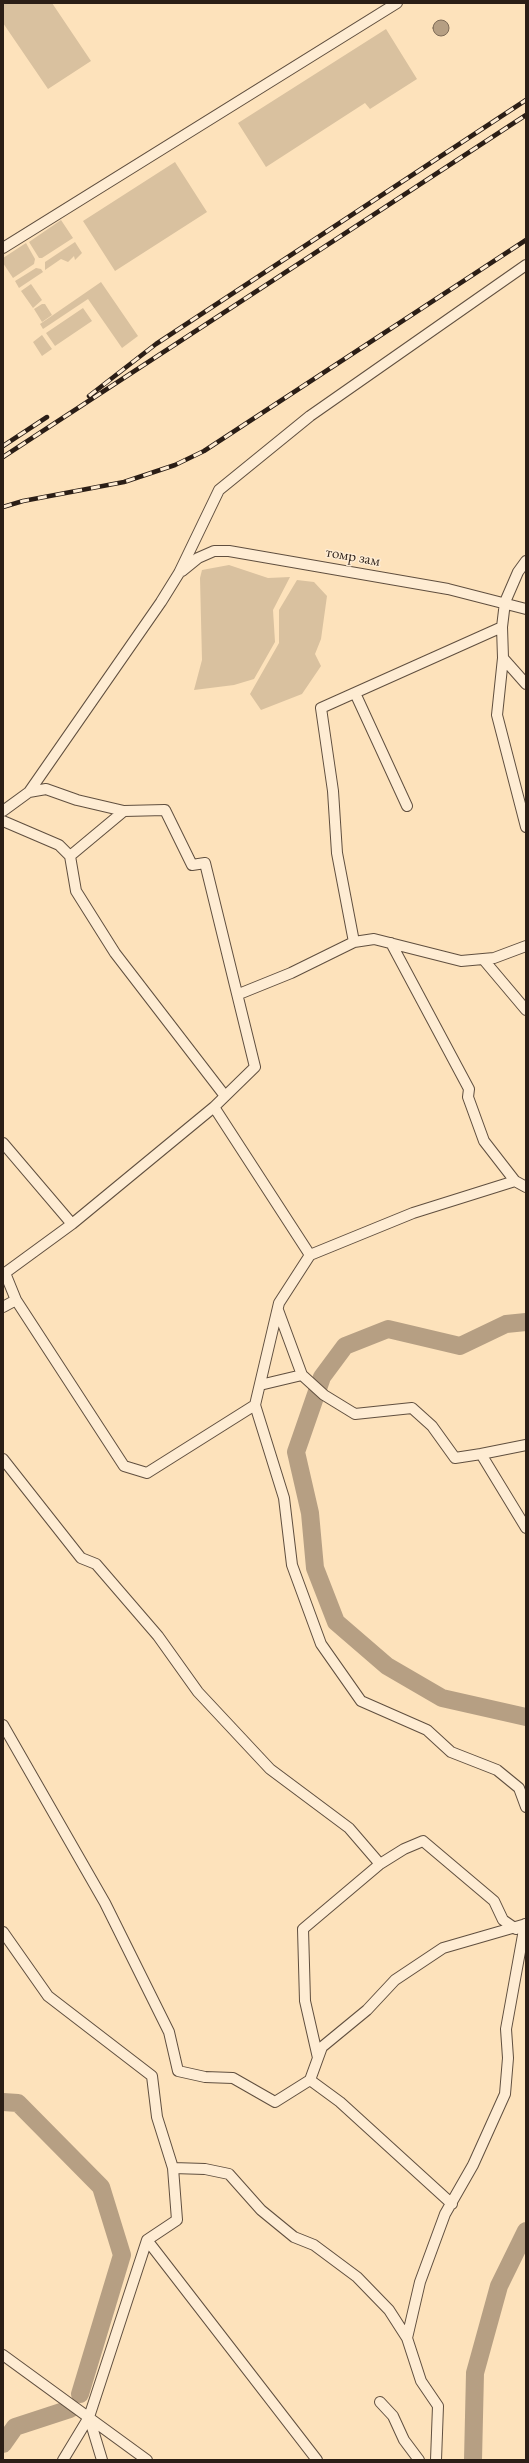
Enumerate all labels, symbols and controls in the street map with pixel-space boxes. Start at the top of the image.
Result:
street label: томр зам [325,543,381,571]

